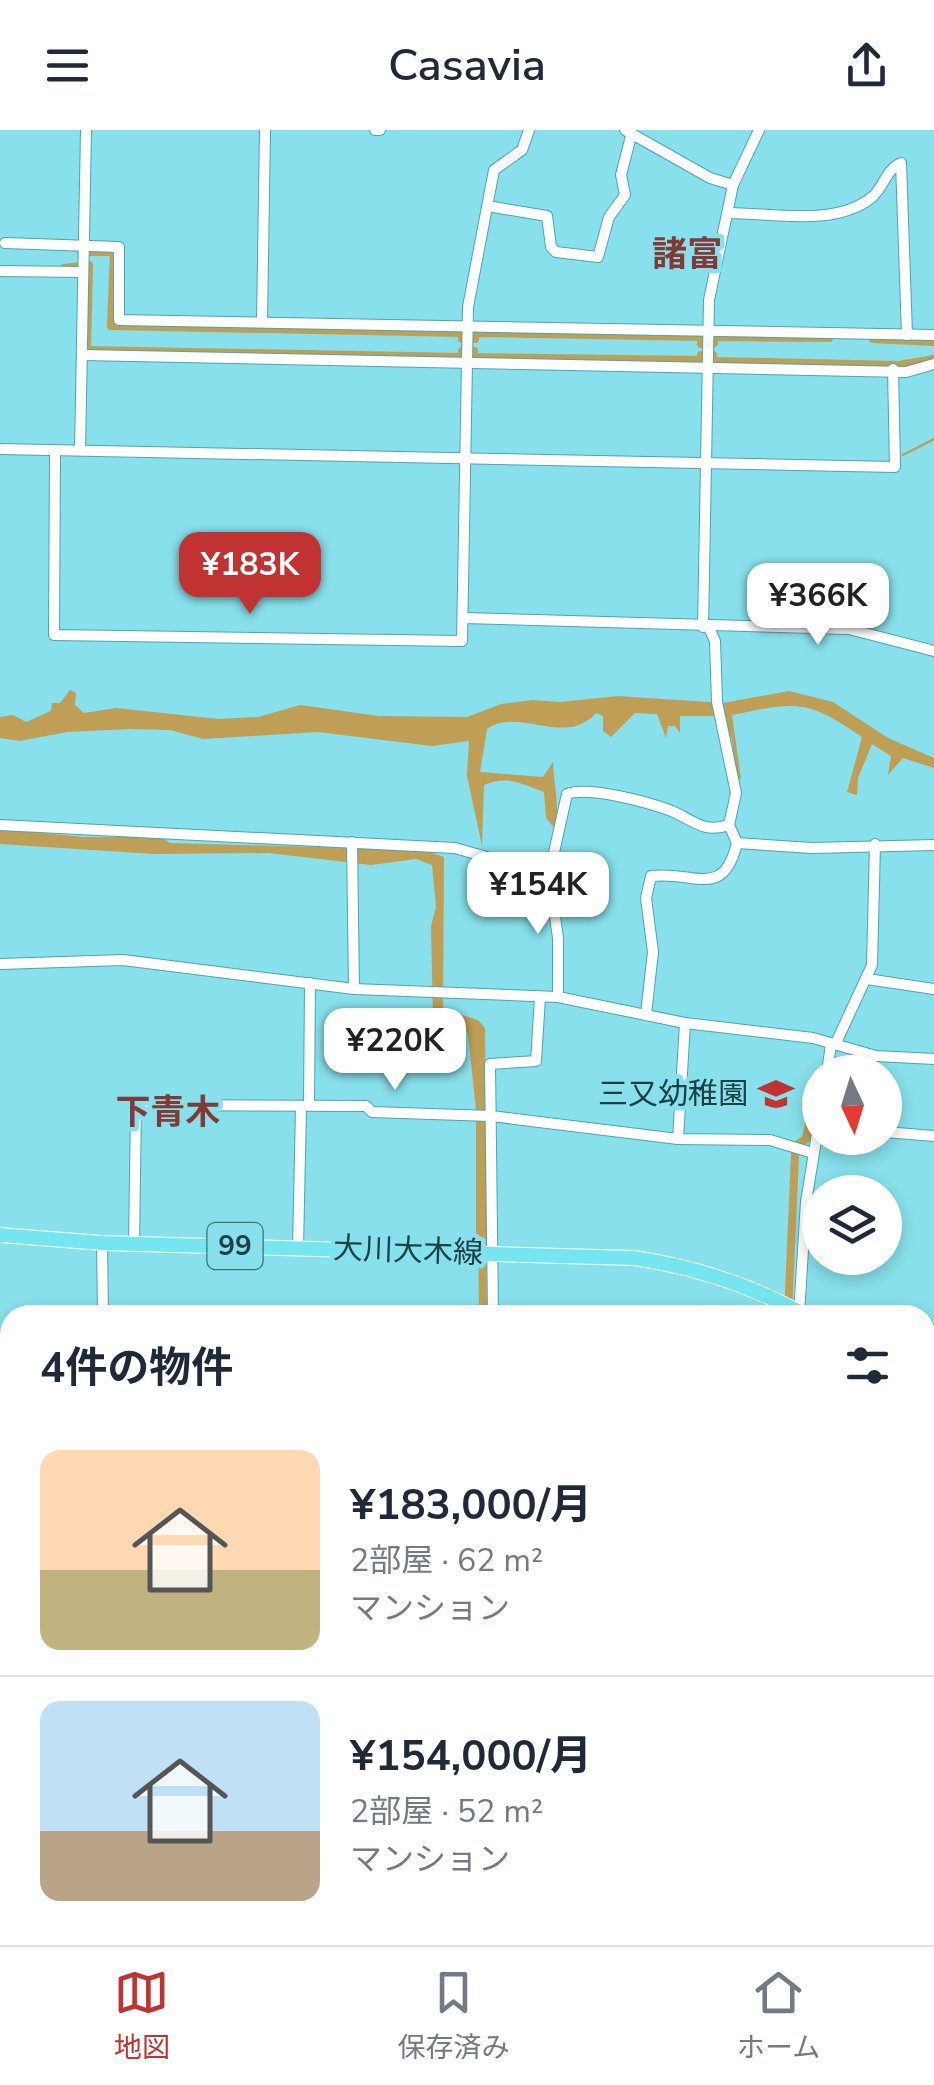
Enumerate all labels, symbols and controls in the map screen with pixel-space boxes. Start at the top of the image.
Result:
text: Casavia [388,35,546,96]
icon: menu [40,38,95,93]
icon: share [839,38,894,93]
district label: 諸富 [652,231,722,278]
pin: ¥183K [180,532,320,617]
text: ¥183K [201,543,299,586]
pin: ¥366K [748,563,888,648]
text: ¥366K [769,574,867,617]
pin: ¥154K [468,852,608,937]
text: ¥154K [489,863,587,906]
pin: ¥220K [325,1008,465,1093]
text: ¥220K [346,1019,444,1062]
north arrow [802,1055,902,1155]
map controls [802,1055,902,1275]
place label: 三又幼稚園 [598,1074,748,1115]
school or university icon: 三又幼稚園 [757,1075,795,1113]
district label: 下青木 [115,1089,221,1136]
button: layers [802,1175,902,1275]
road number: 99 [208,1223,262,1269]
street label: 大川大木線 [332,1228,484,1274]
icon: filters [840,1338,895,1393]
text: 4件の物件 [40,1340,233,1397]
text: ¥183,000/月 [350,1477,592,1534]
icon: home [120,1490,240,1610]
text: 2部屋 · 62 m² [350,1539,543,1582]
text: マンション [350,1587,510,1630]
text: ¥154,000/月 [350,1728,592,1785]
icon: home [120,1741,240,1861]
text: 2部屋 · 52 m² [350,1790,543,1833]
text: マンション [350,1838,510,1881]
tab: 地図 [114,1965,170,2067]
tab: 保存済み [397,1965,509,2067]
tab: ホーム [737,1965,820,2067]

